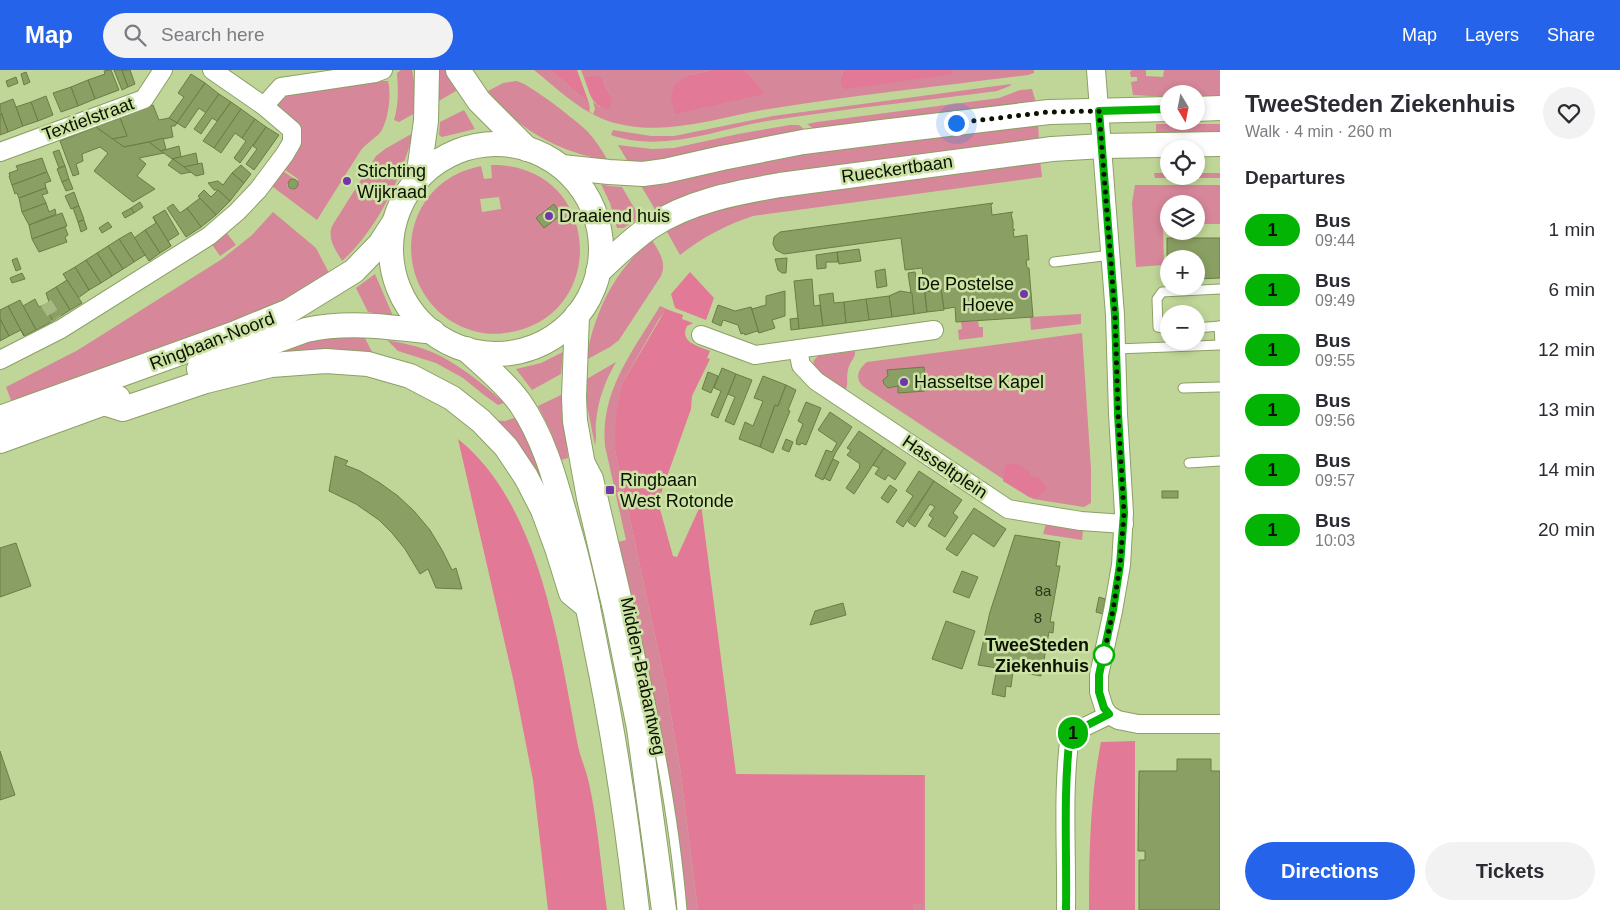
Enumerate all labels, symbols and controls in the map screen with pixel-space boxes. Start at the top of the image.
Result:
search box [103,13,453,58]
text: Map [25,21,73,48]
icon: search [121,21,149,49]
text: Search here [161,24,265,45]
text: Map [1402,25,1437,45]
text: Layers [1465,25,1519,45]
text: Share [1547,25,1595,45]
north arrow [1160,85,1205,130]
map controls [1160,85,1205,350]
button: heart [1543,87,1595,139]
text: TweeSteden Ziekenhuis [1245,90,1515,117]
street label: Textielstraat [39,93,137,145]
your location [944,111,969,136]
text: Walk · 4 min · 260 m [1245,123,1392,140]
button: locate [1160,140,1205,185]
street label: Rueckertbaan [840,151,954,187]
place label: Stichting Wijkraad [357,161,427,202]
text: Departures [1245,167,1345,188]
marker: Stichting Wijkraad [341,175,353,187]
button: layers [1160,195,1205,240]
place label: Draaiend huis [559,206,670,226]
marker: Draaiend huis [543,210,555,222]
text: Bus [1315,210,1351,231]
text: 1 min [1549,219,1595,240]
text: 1 [1267,220,1278,240]
text: 09:44 [1315,232,1355,249]
button: + [1160,250,1205,295]
text: Bus [1315,270,1351,291]
place label: De Postelse Hoeve [917,274,1014,315]
text: 6 min [1549,279,1595,300]
text: 1 [1267,280,1278,300]
marker: De Postelse Hoeve [1018,288,1030,300]
text: 09:49 [1315,292,1355,309]
button: − [1160,305,1205,350]
street label: Ringbaan-Noord [147,308,277,374]
text: Bus [1315,330,1351,351]
text: 12 min [1538,339,1595,360]
text: 1 [1267,340,1278,360]
text: 09:55 [1315,352,1355,369]
place label: Hasseltse Kapel [914,372,1044,392]
marker: Hasseltse Kapel [898,376,910,388]
text: Bus [1315,390,1351,411]
text: 13 min [1538,399,1595,420]
text: 1 [1267,400,1278,420]
text: 09:56 [1315,412,1355,429]
street label: Hasseltplein [899,431,991,503]
text: Bus [1315,450,1351,471]
text: 14 min [1538,459,1595,480]
text: 1 [1267,460,1278,480]
place label: Ringbaan West Rotonde [620,470,734,511]
text: 09:57 [1315,472,1355,489]
marker: Ringbaan West Rotonde [604,484,616,496]
text: Bus [1315,510,1351,531]
text: 20 min [1538,519,1595,540]
text: 1 [1267,520,1278,540]
text: 10:03 [1315,532,1355,549]
house number: 8a [1035,582,1052,599]
street label: Midden-Brabantweg [616,595,670,757]
house number: 8 [1034,609,1042,626]
place label: TweeSteden Ziekenhuis [985,635,1089,676]
marker: TweeSteden Ziekenhuis [1093,644,1115,666]
line badge: 1 [1057,717,1089,749]
text: 1 [1068,723,1078,743]
button: Directions [1245,842,1415,900]
button: Tickets [1425,842,1595,900]

